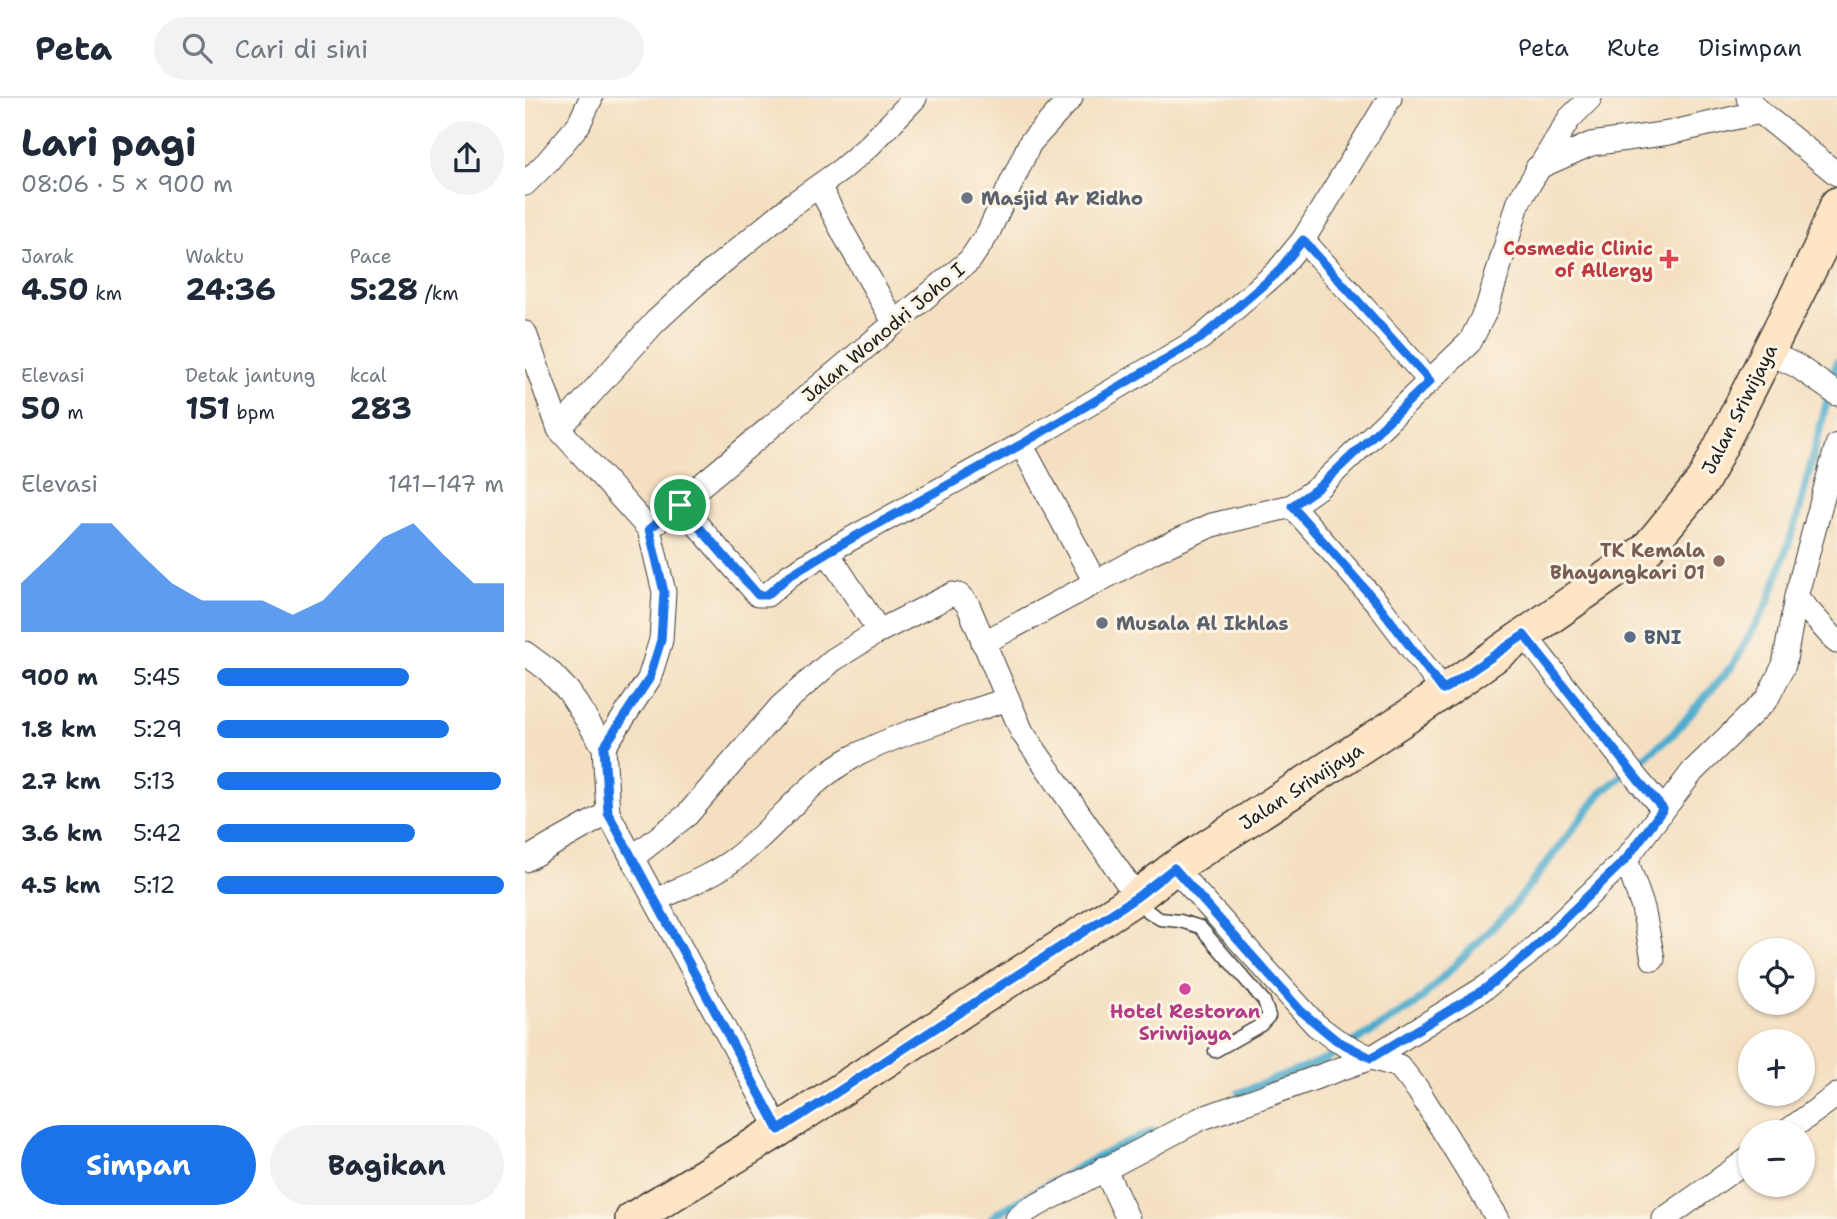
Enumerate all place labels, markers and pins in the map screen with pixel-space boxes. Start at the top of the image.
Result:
place label: Masjid Ar Ridho [981,186,1143,211]
marker: Masjid Ar Ridho [959,190,975,206]
place label: Cosmedic Clinic of Allergy [1503,236,1653,283]
marker: Cosmedic Clinic of Allergy [1659,249,1679,269]
pin [650,475,710,535]
place label: TK Kemala Bhayangkari 01 [1550,538,1705,585]
marker: TK Kemala Bhayangkari 01 [1711,553,1727,569]
place label: Musala Al Ikhlas [1116,611,1288,636]
marker: Musala Al Ikhlas [1094,615,1110,631]
place label: BNI [1644,625,1682,650]
marker: BNI [1622,629,1638,645]
marker: Hotel Restoran Sriwijaya [1177,981,1193,997]
place label: Hotel Restoran Sriwijaya [1110,999,1261,1046]

